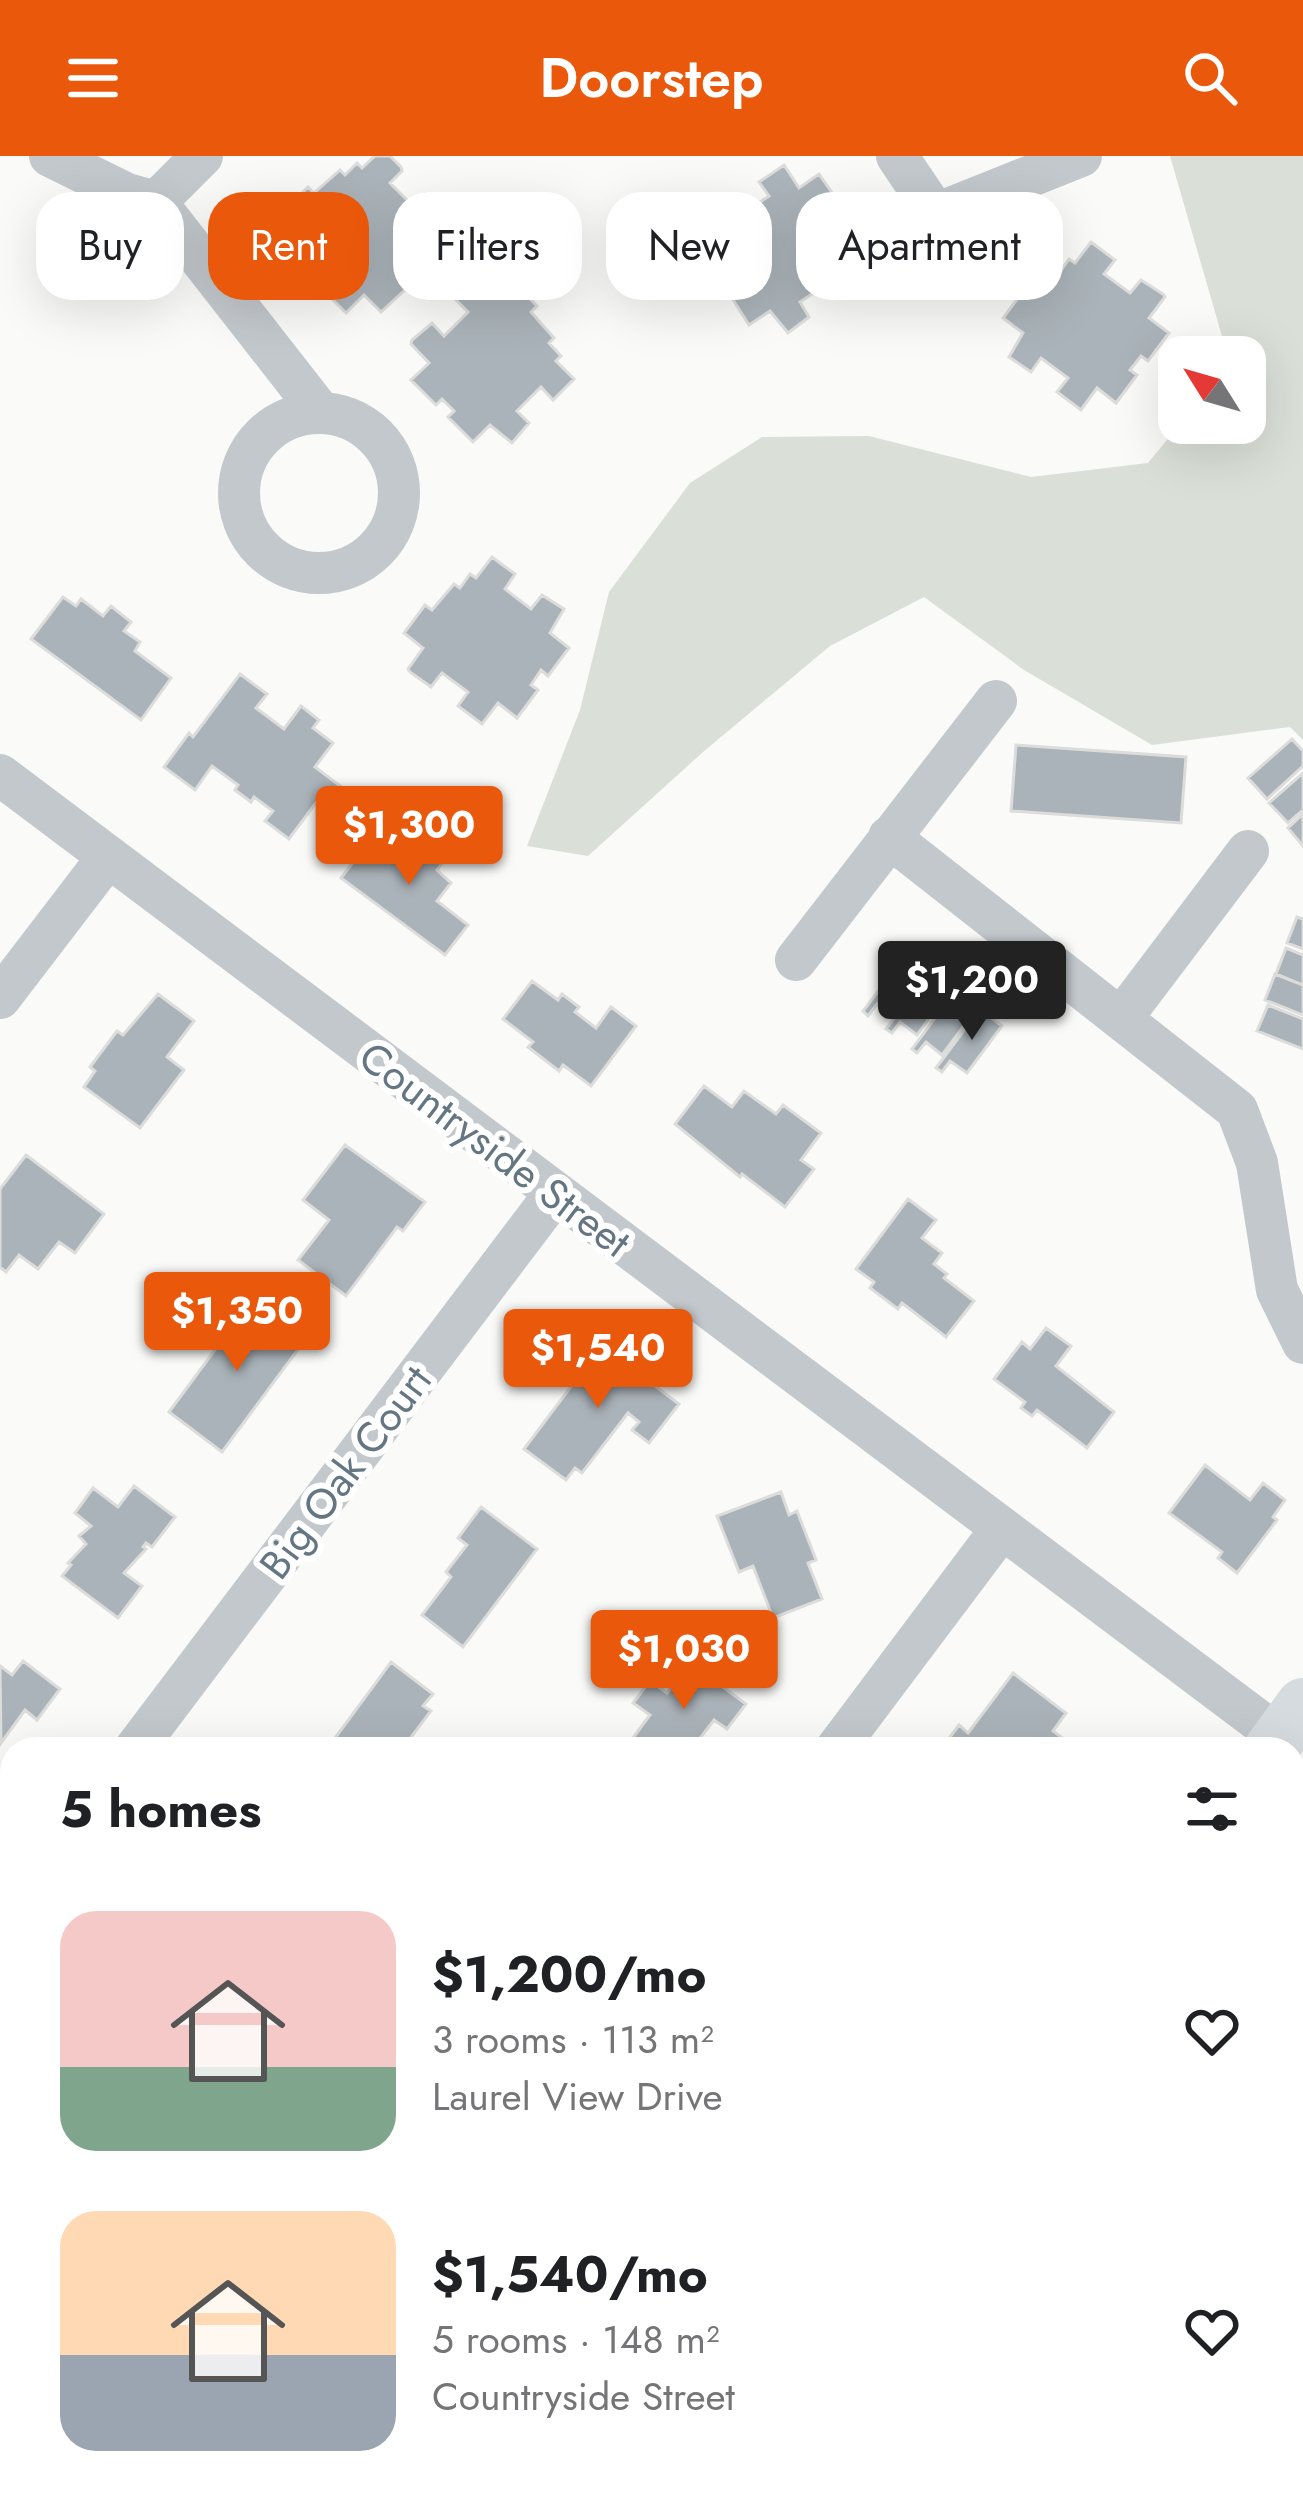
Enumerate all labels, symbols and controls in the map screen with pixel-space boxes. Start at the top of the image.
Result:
text: Doorstep [540,39,764,117]
icon: menu [60,45,126,111]
icon: search [1177,45,1243,111]
chip: Buy [36,192,184,300]
chip: Rent [208,192,369,300]
chip: Filters [393,192,582,300]
chip: New [606,192,772,300]
chip: Apartment [796,192,1063,300]
north arrow [1158,336,1266,444]
map controls [1158,336,1266,444]
pin: $1,300 [311,786,507,888]
text: $1,300 [343,796,475,853]
pin: $1,200 [874,941,1070,1043]
text: $1,200 [905,951,1039,1008]
street label: Countryside Street [346,1027,643,1272]
pin: $1,350 [139,1272,335,1374]
text: $1,350 [171,1282,303,1339]
pin: $1,540 [500,1309,696,1411]
text: $1,540 [531,1319,665,1376]
street label: Big Oak Court [245,1353,446,1592]
pin: $1,030 [586,1610,782,1712]
text: $1,030 [618,1620,750,1677]
text: 5 homes [60,1772,262,1846]
icon: filters [1179,1776,1245,1842]
text: $1,200/mo [432,1937,707,2011]
icon: home [156,1959,300,2103]
icon: heart [1179,1998,1245,2064]
text: 3 rooms · 113 m² [432,2011,714,2068]
text: Laurel View Drive [432,2068,723,2125]
text: $1,540/mo [432,2237,708,2311]
icon: home [156,2259,300,2403]
icon: heart [1179,2298,1245,2364]
text: 5 rooms · 148 m² [432,2311,720,2368]
text: Countryside Street [432,2368,735,2425]

